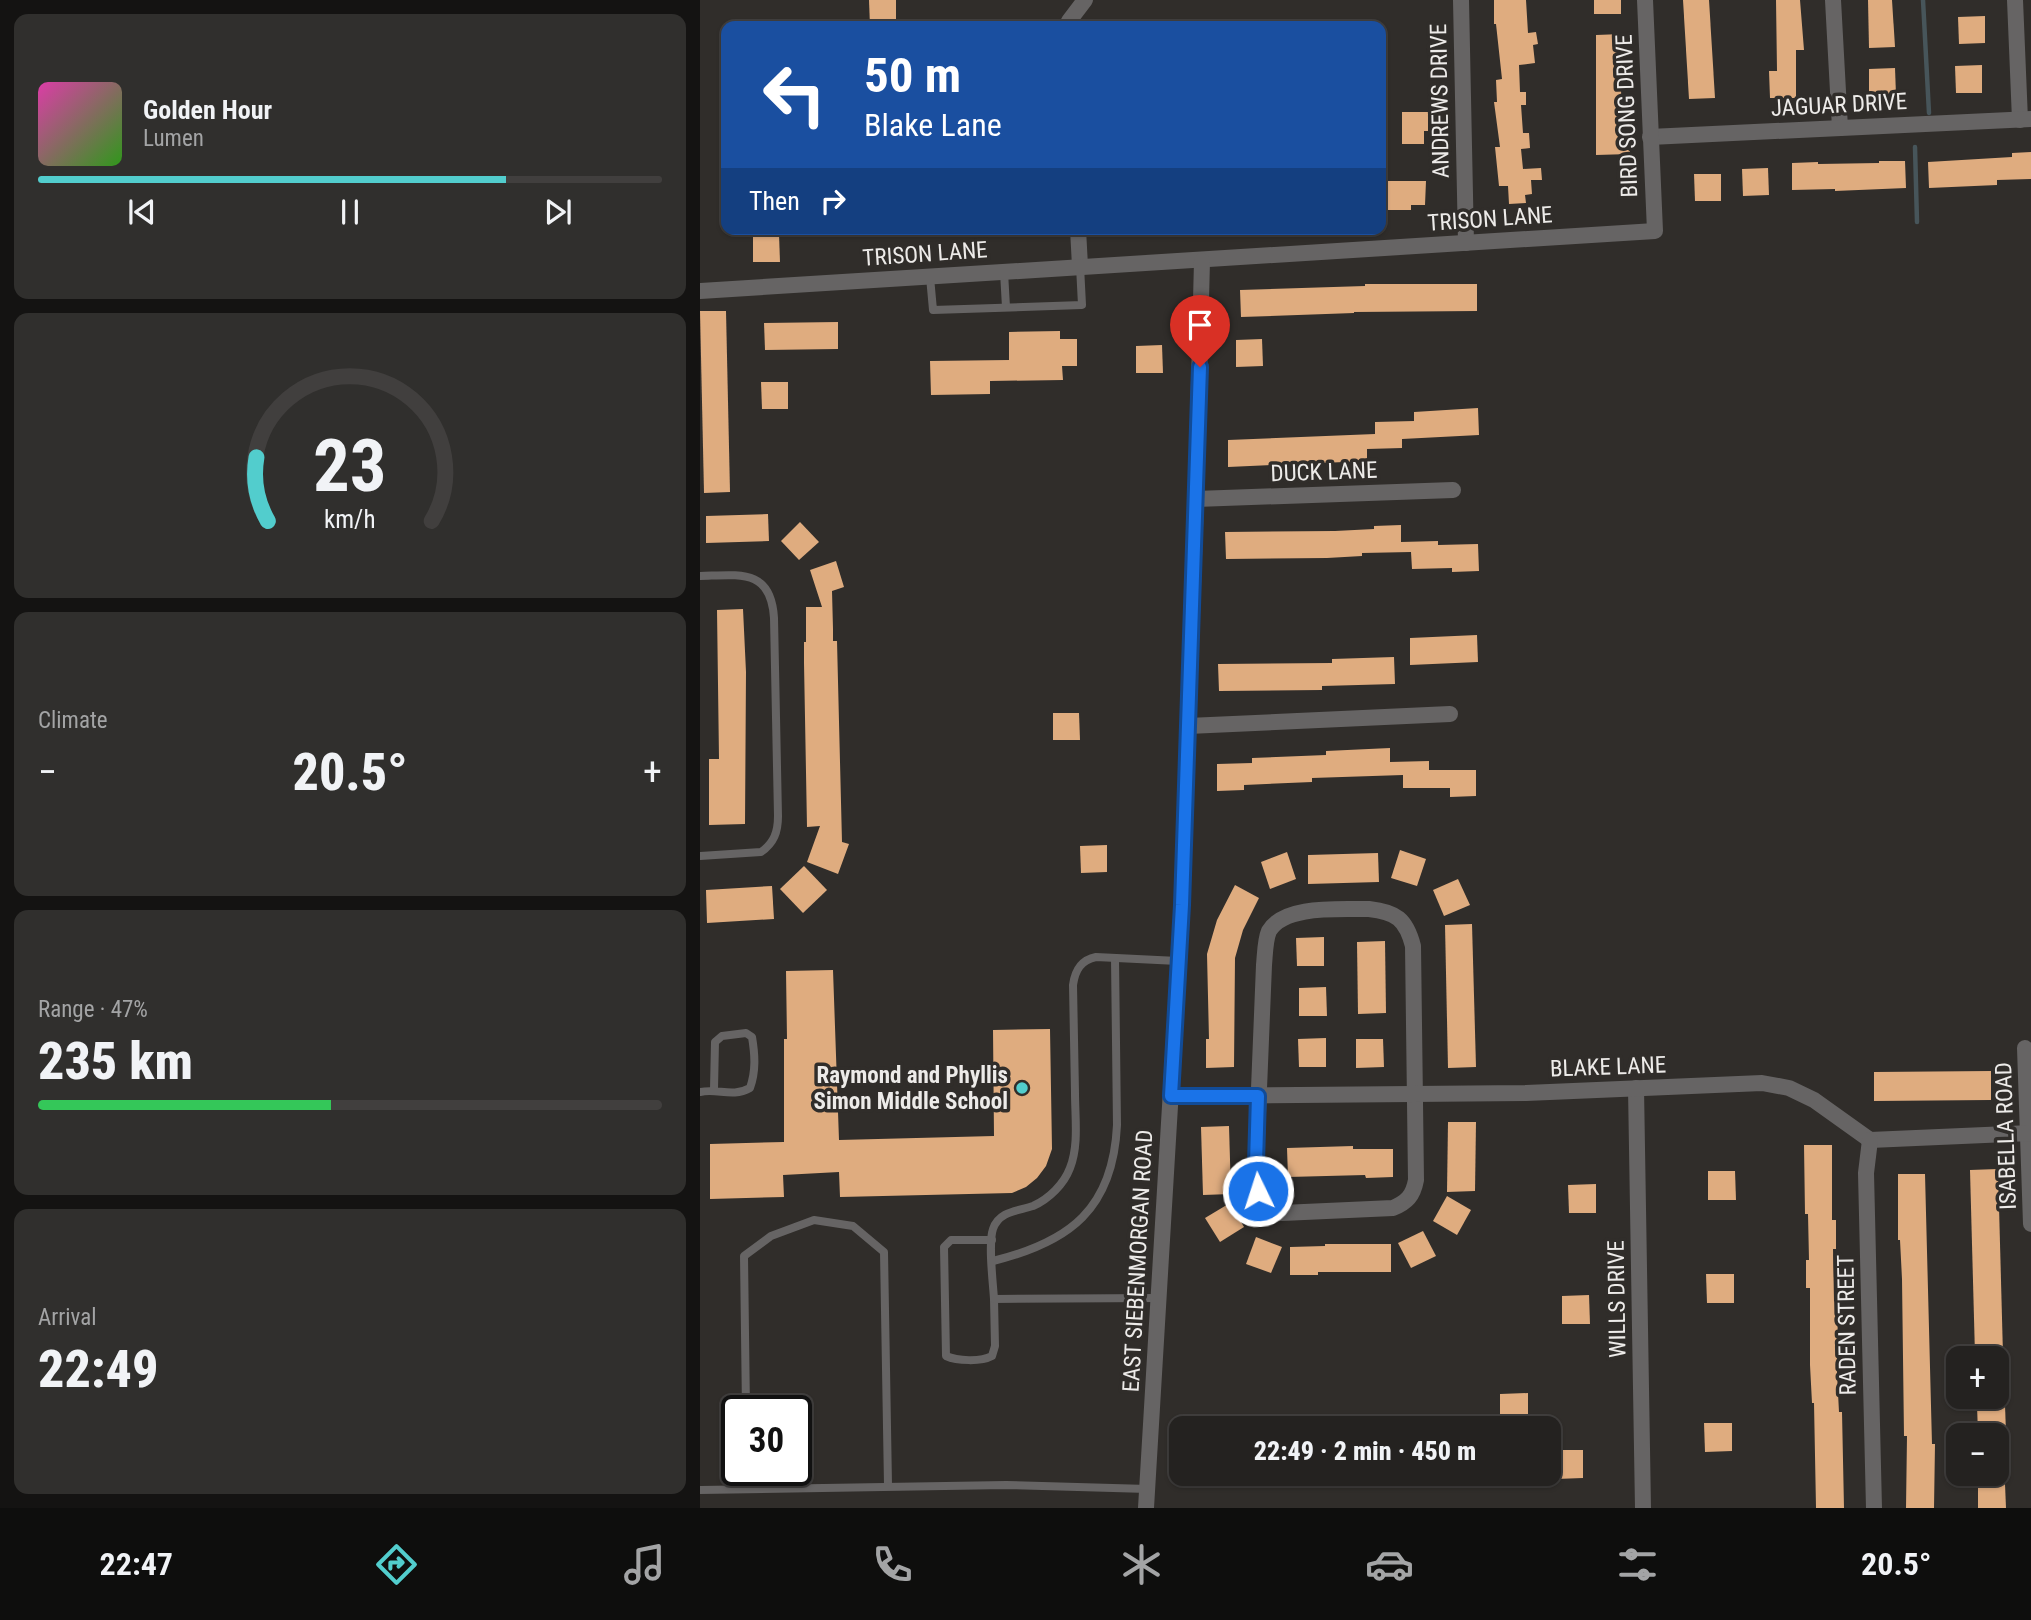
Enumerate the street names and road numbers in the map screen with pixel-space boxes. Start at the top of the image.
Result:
street label: ANDREWS DRIVE [1425,24,1455,178]
street label: BIRD SONG DRIVE [1611,34,1643,198]
street label: JAGUAR DRIVE [1770,88,1908,122]
street label: TRISON LANE [1427,201,1553,237]
street label: TRISON LANE [862,236,988,272]
street label: DUCK LANE [1270,457,1378,487]
street label: BLAKE LANE [1549,1051,1667,1083]
street label: ISABELLA ROAD [1990,1062,2022,1210]
street label: EAST SIEBENMORGAN ROAD [1118,1129,1158,1393]
street label: WILLS DRIVE [1602,1240,1632,1358]
street label: RADEN STREET [1832,1254,1862,1396]

